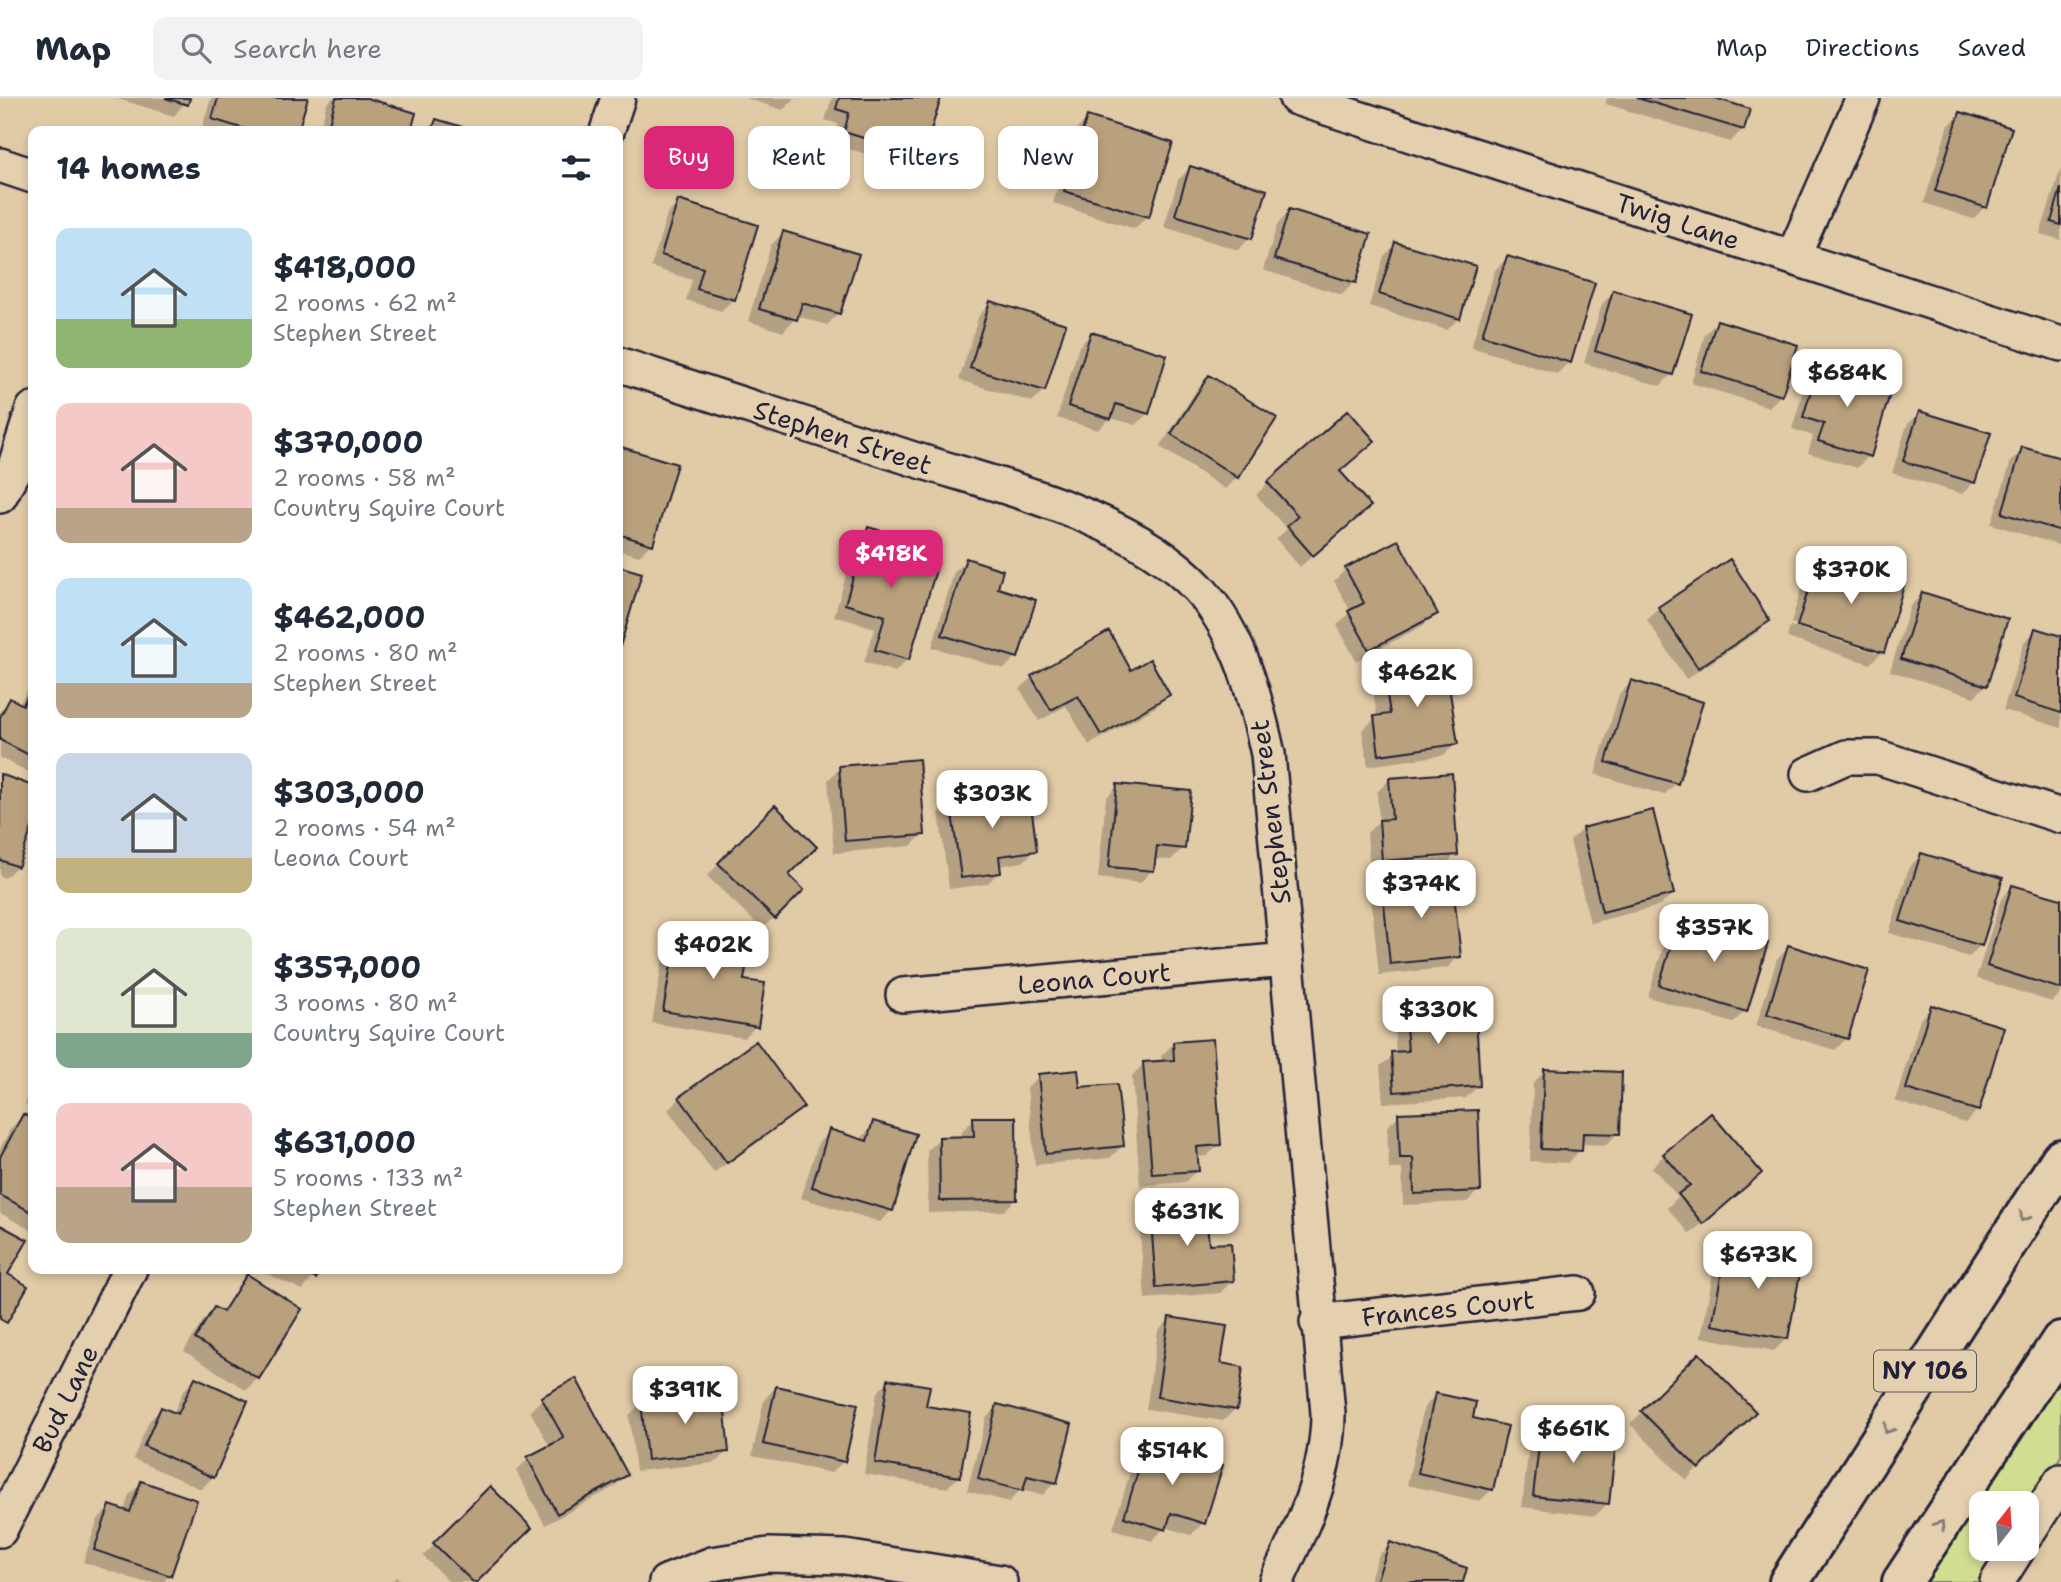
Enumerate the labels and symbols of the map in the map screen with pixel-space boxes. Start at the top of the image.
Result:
street label: Twig Lane [1612,185,1744,257]
pin: $684K [1798,350,1896,409]
street label: Stephen Street [749,392,937,482]
pin: $418K [842,531,940,590]
pin: $370K [1802,546,1900,606]
pin: $462K [1368,650,1466,709]
street label: Stephen Street [1241,718,1299,906]
pin: $303K [943,770,1041,830]
pin: $374K [1372,860,1470,920]
pin: $357K [1665,904,1763,964]
pin: $402K [664,922,762,981]
street label: Leona Court [1016,954,1172,1002]
pin: $330K [1389,986,1487,1046]
pin: $631K [1138,1188,1236,1248]
one-way arrow [2020,1209,2032,1222]
pin: $673K [1709,1232,1807,1291]
street label: Frances Court [1360,1282,1536,1334]
street label: Bud Lane [24,1339,106,1459]
road number: NY 106 [1874,1350,1976,1392]
pin: $391K [636,1366,734,1426]
pin: $661K [1524,1406,1622,1465]
one-way arrow [1883,1421,1896,1434]
pin: $514K [1123,1428,1221,1487]
north arrow [1969,1491,2039,1561]
one-way arrow [1931,1520,1944,1533]

